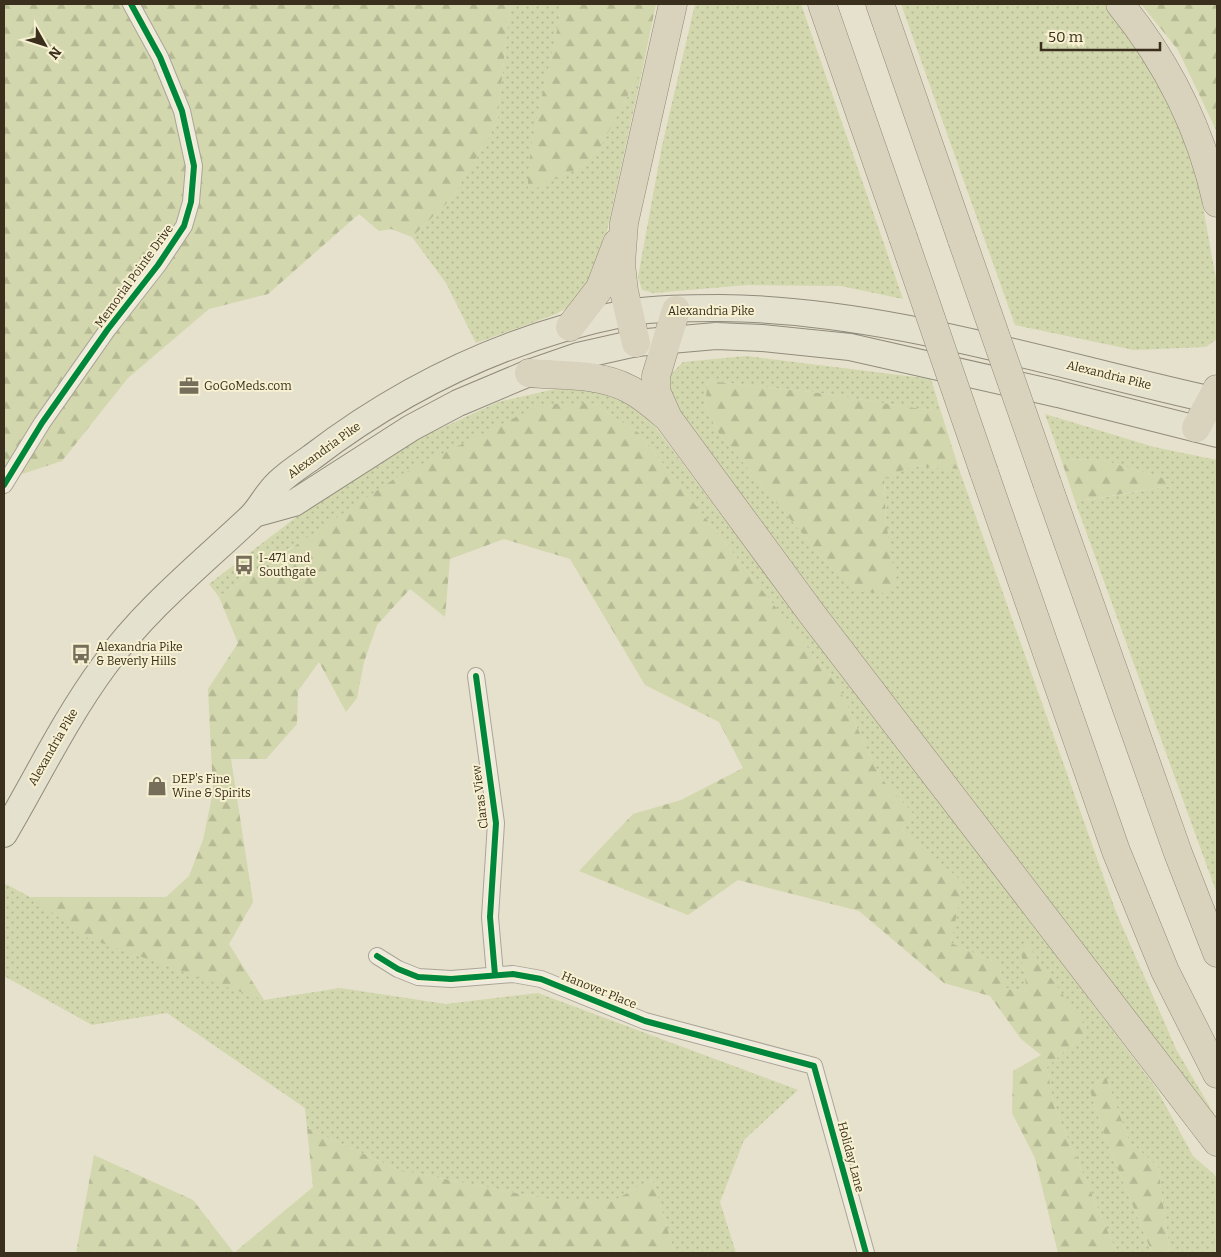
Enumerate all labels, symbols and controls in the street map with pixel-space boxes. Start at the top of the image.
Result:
north arrow [20,20,70,70]
scale bar [1041,20,1160,52]
text: 50 m [1048,28,1084,46]
text: N [45,43,65,63]
street label: Memorial Pointe Drive [92,222,176,330]
street label: Alexandria Pike [668,304,754,318]
street label: Alexandria Pike [1065,358,1153,392]
office icon: GoGoMeds.com [178,375,200,397]
place label: GoGoMeds.com [204,379,292,393]
street label: Alexandria Pike [285,419,363,481]
place label: I-471 and Southgate [259,551,316,579]
bus stop icon: I-471 and Southgate [233,554,255,576]
place label: Alexandria Pike & Beverly Hills [96,640,183,668]
bus stop icon: Alexandria Pike & Beverly Hills [70,643,92,665]
street label: Alexandria Pike [25,706,81,788]
street label: Claras View [469,764,491,830]
place label: DEP's Fine Wine & Spirits [172,772,251,800]
shop icon: DEP's Fine Wine & Spirits [146,775,168,797]
street label: Hanover Place [559,969,639,1011]
street label: Holiday Lane [835,1120,867,1194]

